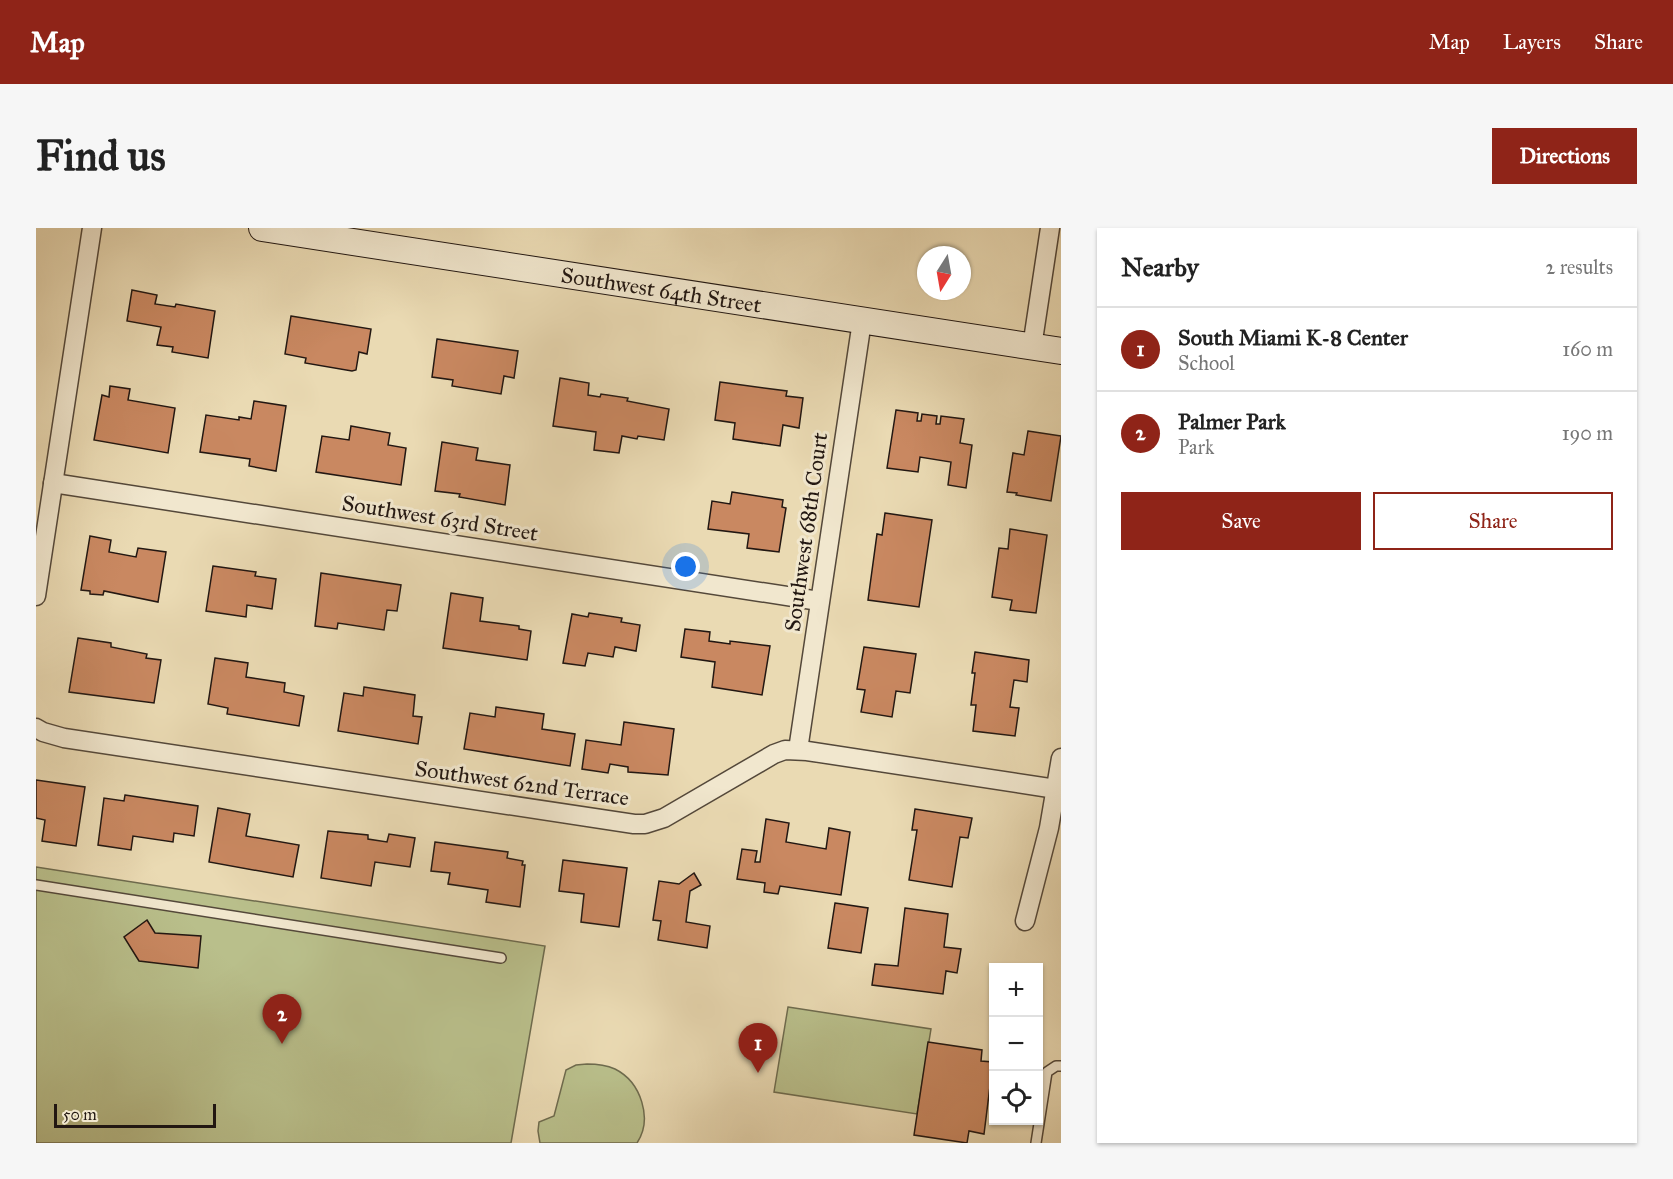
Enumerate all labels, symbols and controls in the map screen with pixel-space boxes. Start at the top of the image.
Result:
text: Map [30,25,85,60]
text: Map [1429,29,1470,55]
text: Layers [1503,29,1561,55]
text: Share [1594,29,1643,55]
button: Directions [1492,128,1637,184]
text: Find us [36,130,166,182]
north arrow [917,246,971,300]
text: Nearby [1121,251,1199,283]
text: 2 results [1545,255,1613,279]
street label: Southwest 64th Street [559,261,764,318]
text: South Miami K-8 Center [1178,324,1408,351]
text: 1 [1137,337,1144,361]
text: 160 m [1562,337,1613,361]
text: School [1178,351,1235,375]
text: Palmer Park [1178,408,1286,435]
text: 2 [1136,421,1145,445]
text: 190 m [1562,421,1613,445]
street label: Southwest 68th Court [779,430,833,633]
text: Park [1178,435,1214,459]
street label: Southwest 63rd Street [340,489,540,547]
button: Save [1121,492,1361,550]
button: Share [1373,492,1613,550]
your location [671,552,700,581]
street label: Southwest 62nd Terrace [413,755,631,811]
map controls [989,963,1043,1125]
button: + [989,963,1043,1017]
pin: 2 [262,994,302,1044]
button: − [989,1017,1043,1071]
pin: 1 [738,1024,778,1073]
button: locate [989,1071,1043,1125]
scale bar [54,1101,216,1128]
text: 50 m [63,1105,97,1124]

